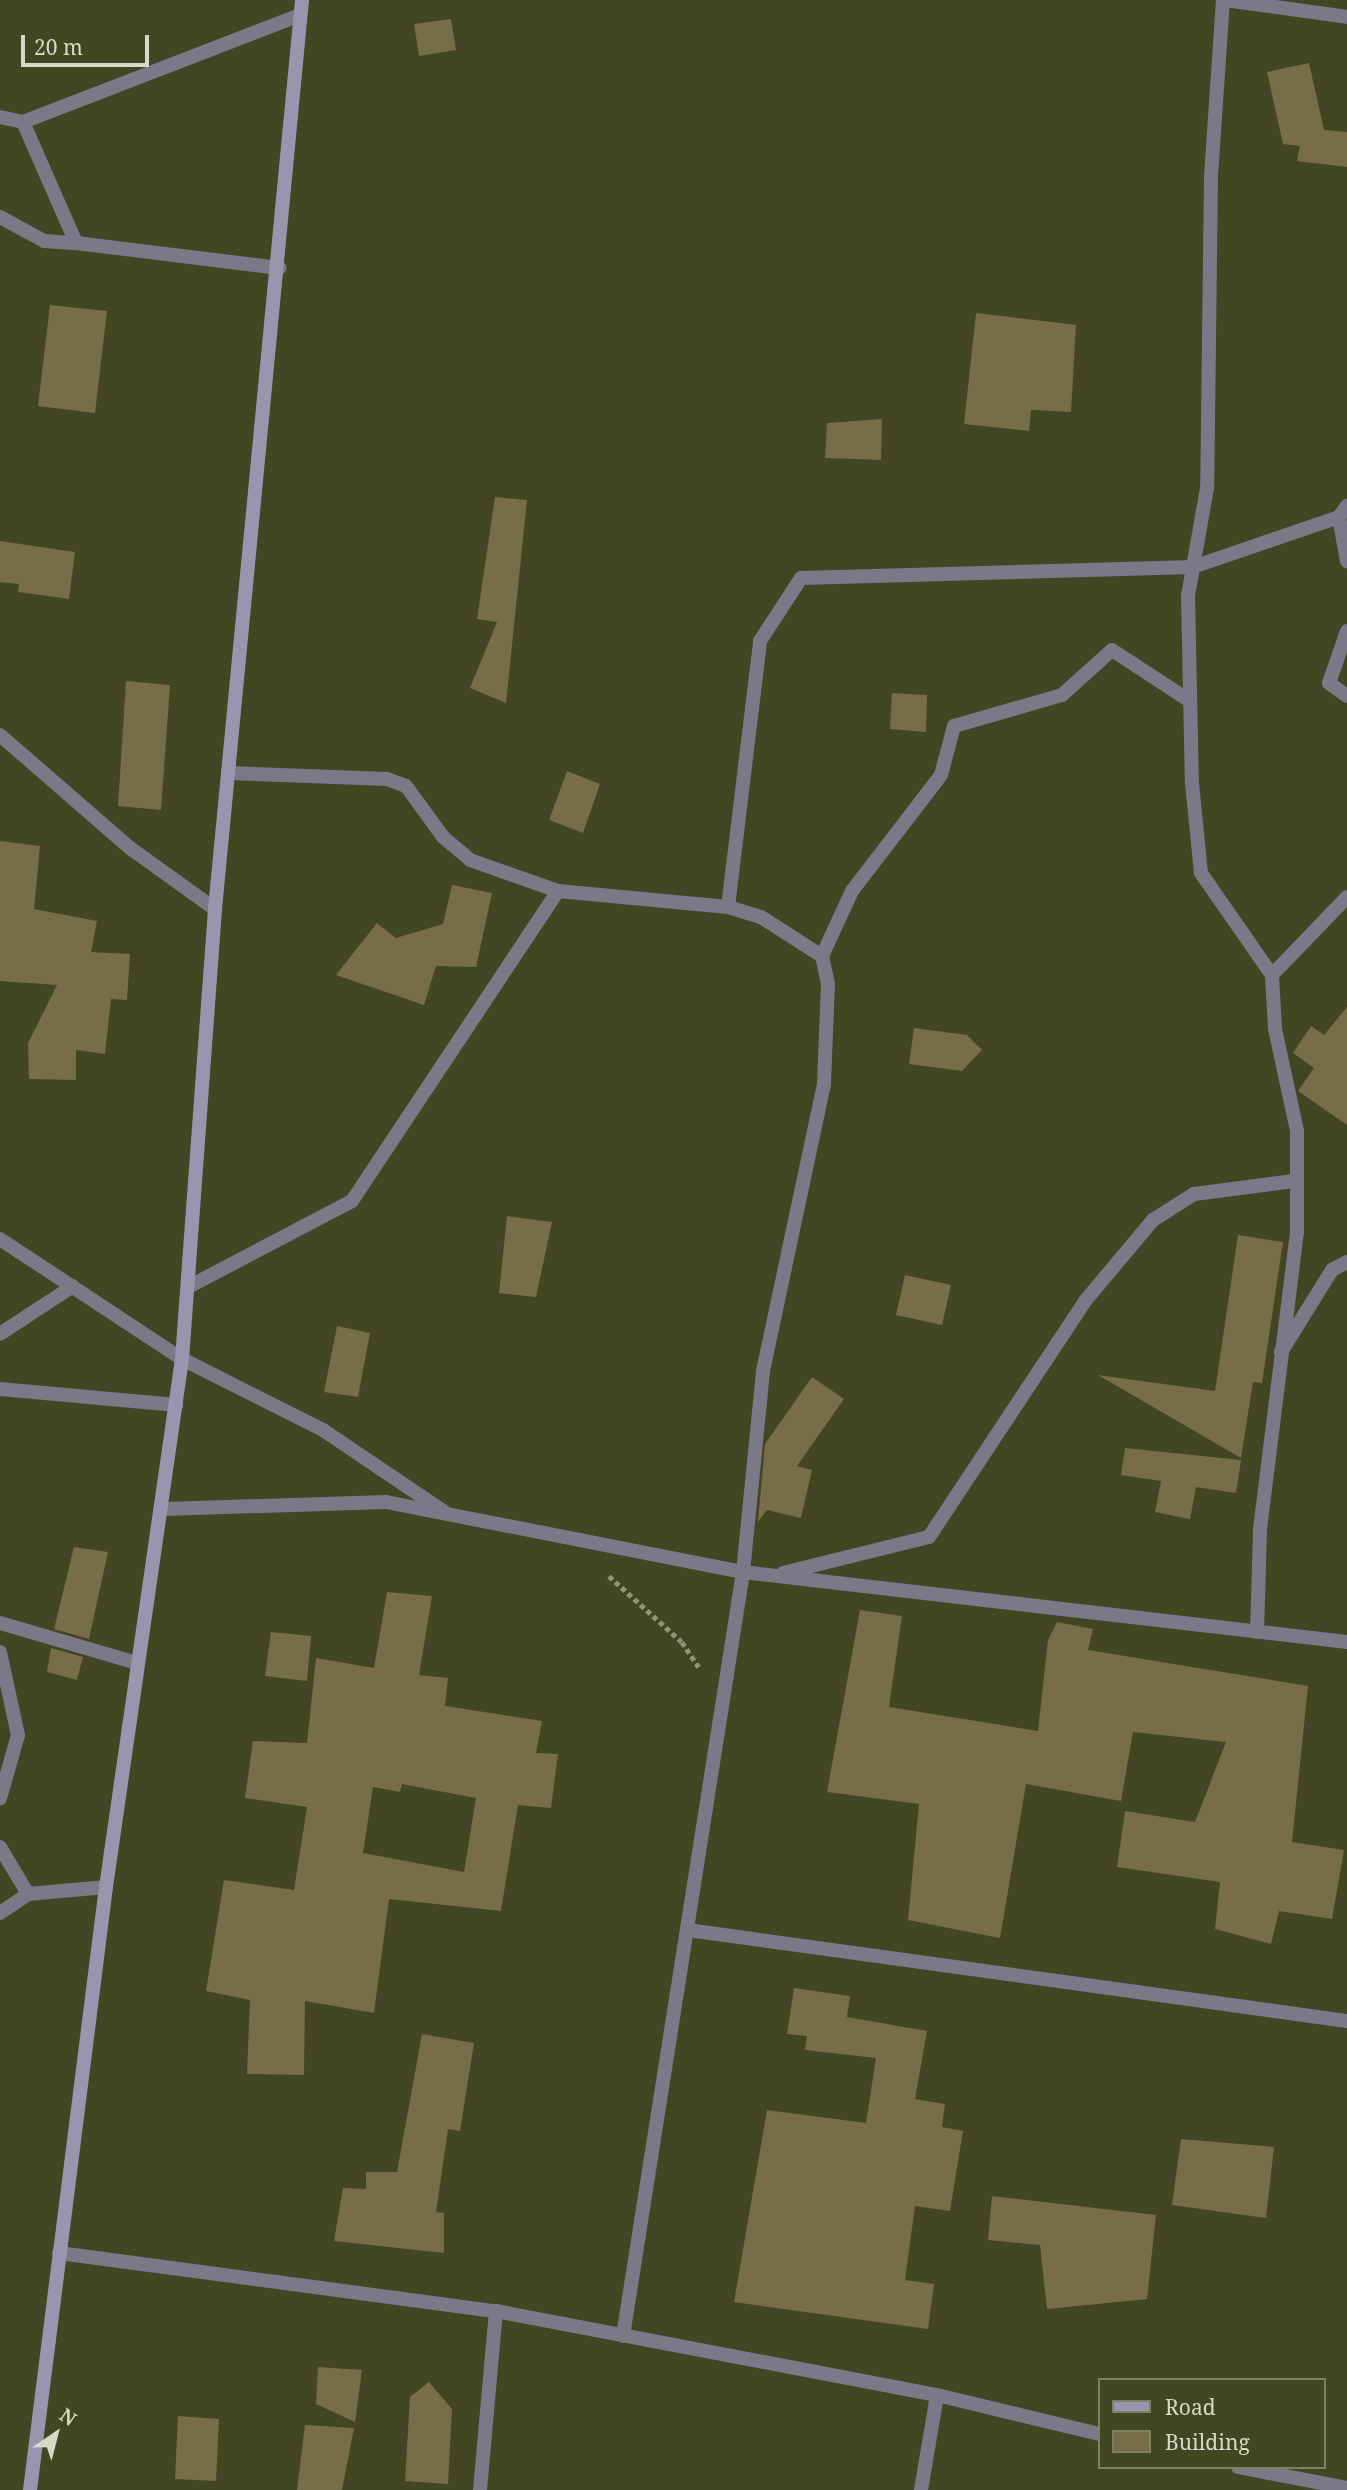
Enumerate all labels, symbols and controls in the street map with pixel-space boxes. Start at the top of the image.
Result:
scale bar [24,21,152,65]
text: 20 m [34,33,83,61]
legend [1098,2378,1326,2469]
text: Road [1165,2393,1216,2421]
north arrow [21,2399,91,2469]
text: N [54,2402,82,2432]
text: Building [1165,2428,1250,2456]

